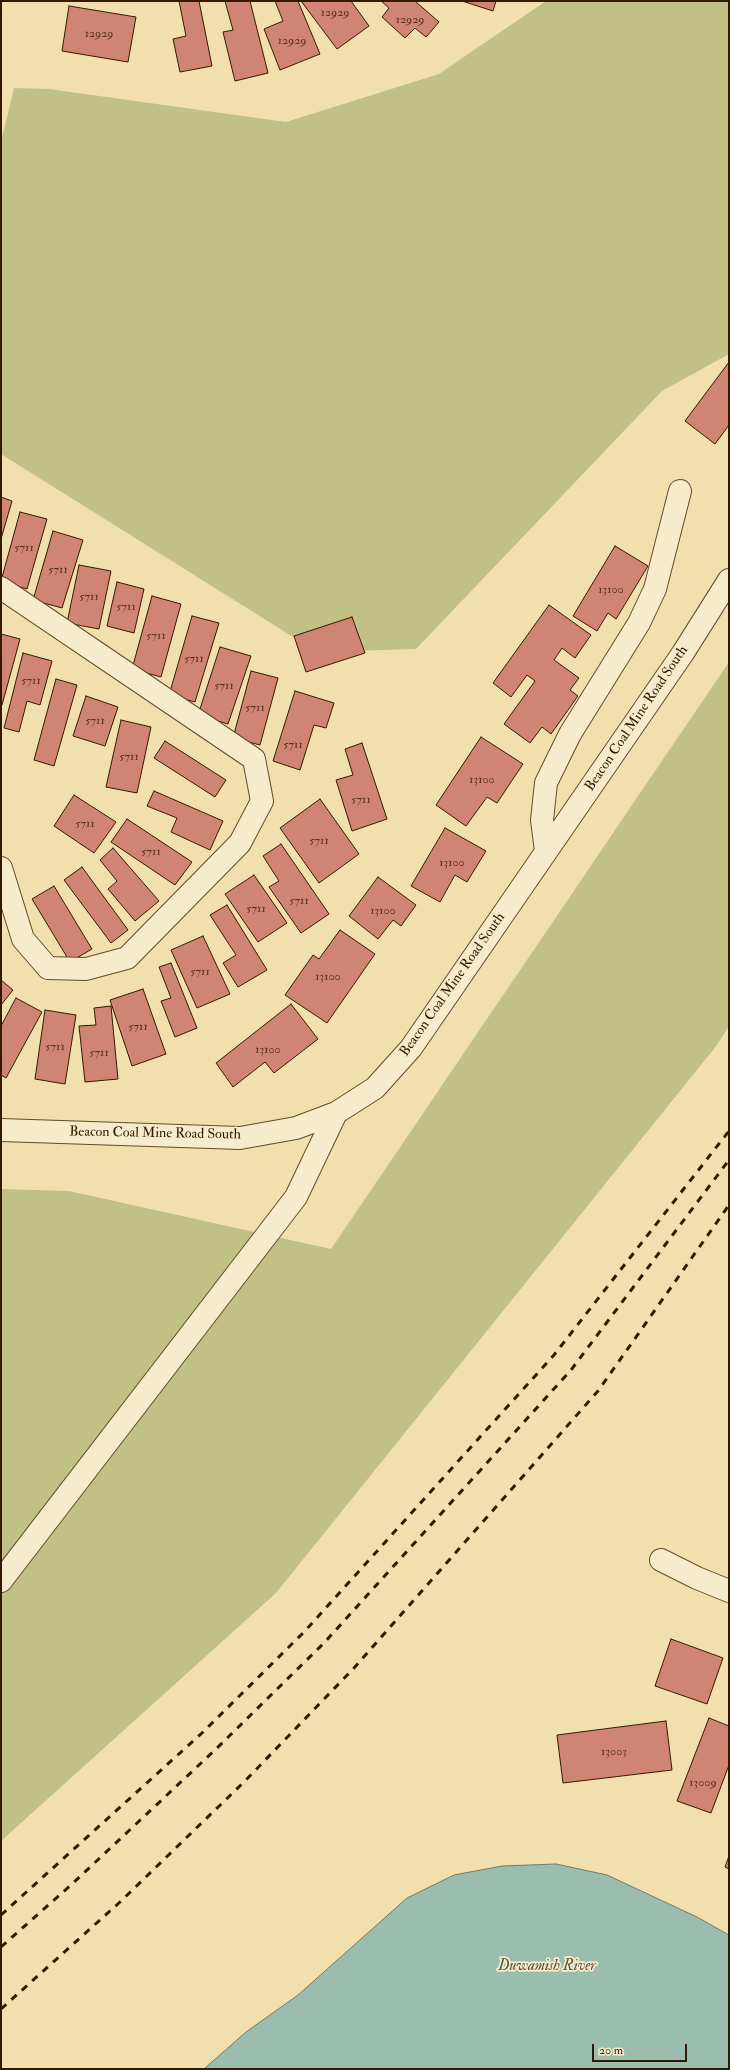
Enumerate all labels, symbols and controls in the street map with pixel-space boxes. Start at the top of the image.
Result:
house number: 12929 [321,6,349,20]
house number: 12929 [396,13,424,27]
house number: 12929 [85,27,113,41]
house number: 12929 [278,34,306,48]
house number: 5711 [14,541,34,555]
house number: 5711 [48,563,68,577]
house number: 13100 [598,583,624,597]
house number: 5711 [79,590,99,604]
house number: 5711 [116,600,136,614]
house number: 5711 [146,629,166,643]
street label: Beacon Coal Mine Road South [582,643,692,795]
house number: 5711 [184,652,204,666]
house number: 5711 [21,674,41,688]
house number: 5711 [214,679,234,693]
house number: 5711 [245,701,265,715]
house number: 5711 [85,714,105,728]
house number: 5711 [283,738,303,752]
house number: 5711 [119,750,139,764]
house number: 13100 [469,773,495,787]
house number: 5711 [351,793,371,807]
house number: 5711 [75,817,95,831]
house number: 5711 [309,834,329,848]
house number: 5711 [141,845,161,859]
house number: 13100 [439,856,465,870]
house number: 5711 [289,894,309,908]
house number: 5711 [246,902,266,916]
house number: 13100 [370,904,396,918]
street label: Beacon Coal Mine Road South [397,910,509,1060]
house number: 5711 [190,965,210,979]
house number: 13100 [315,970,341,984]
house number: 5711 [128,1020,148,1034]
house number: 5711 [45,1040,65,1054]
house number: 13100 [255,1043,281,1057]
house number: 5711 [89,1046,109,1060]
street label: Beacon Coal Mine Road South [69,1124,241,1144]
house number: 13003 [601,1745,627,1759]
house number: 13009 [689,1776,717,1790]
water label: Duwamish River [498,1958,596,1976]
scale bar [594,2036,689,2062]
text: 20 m [599,2043,623,2058]

